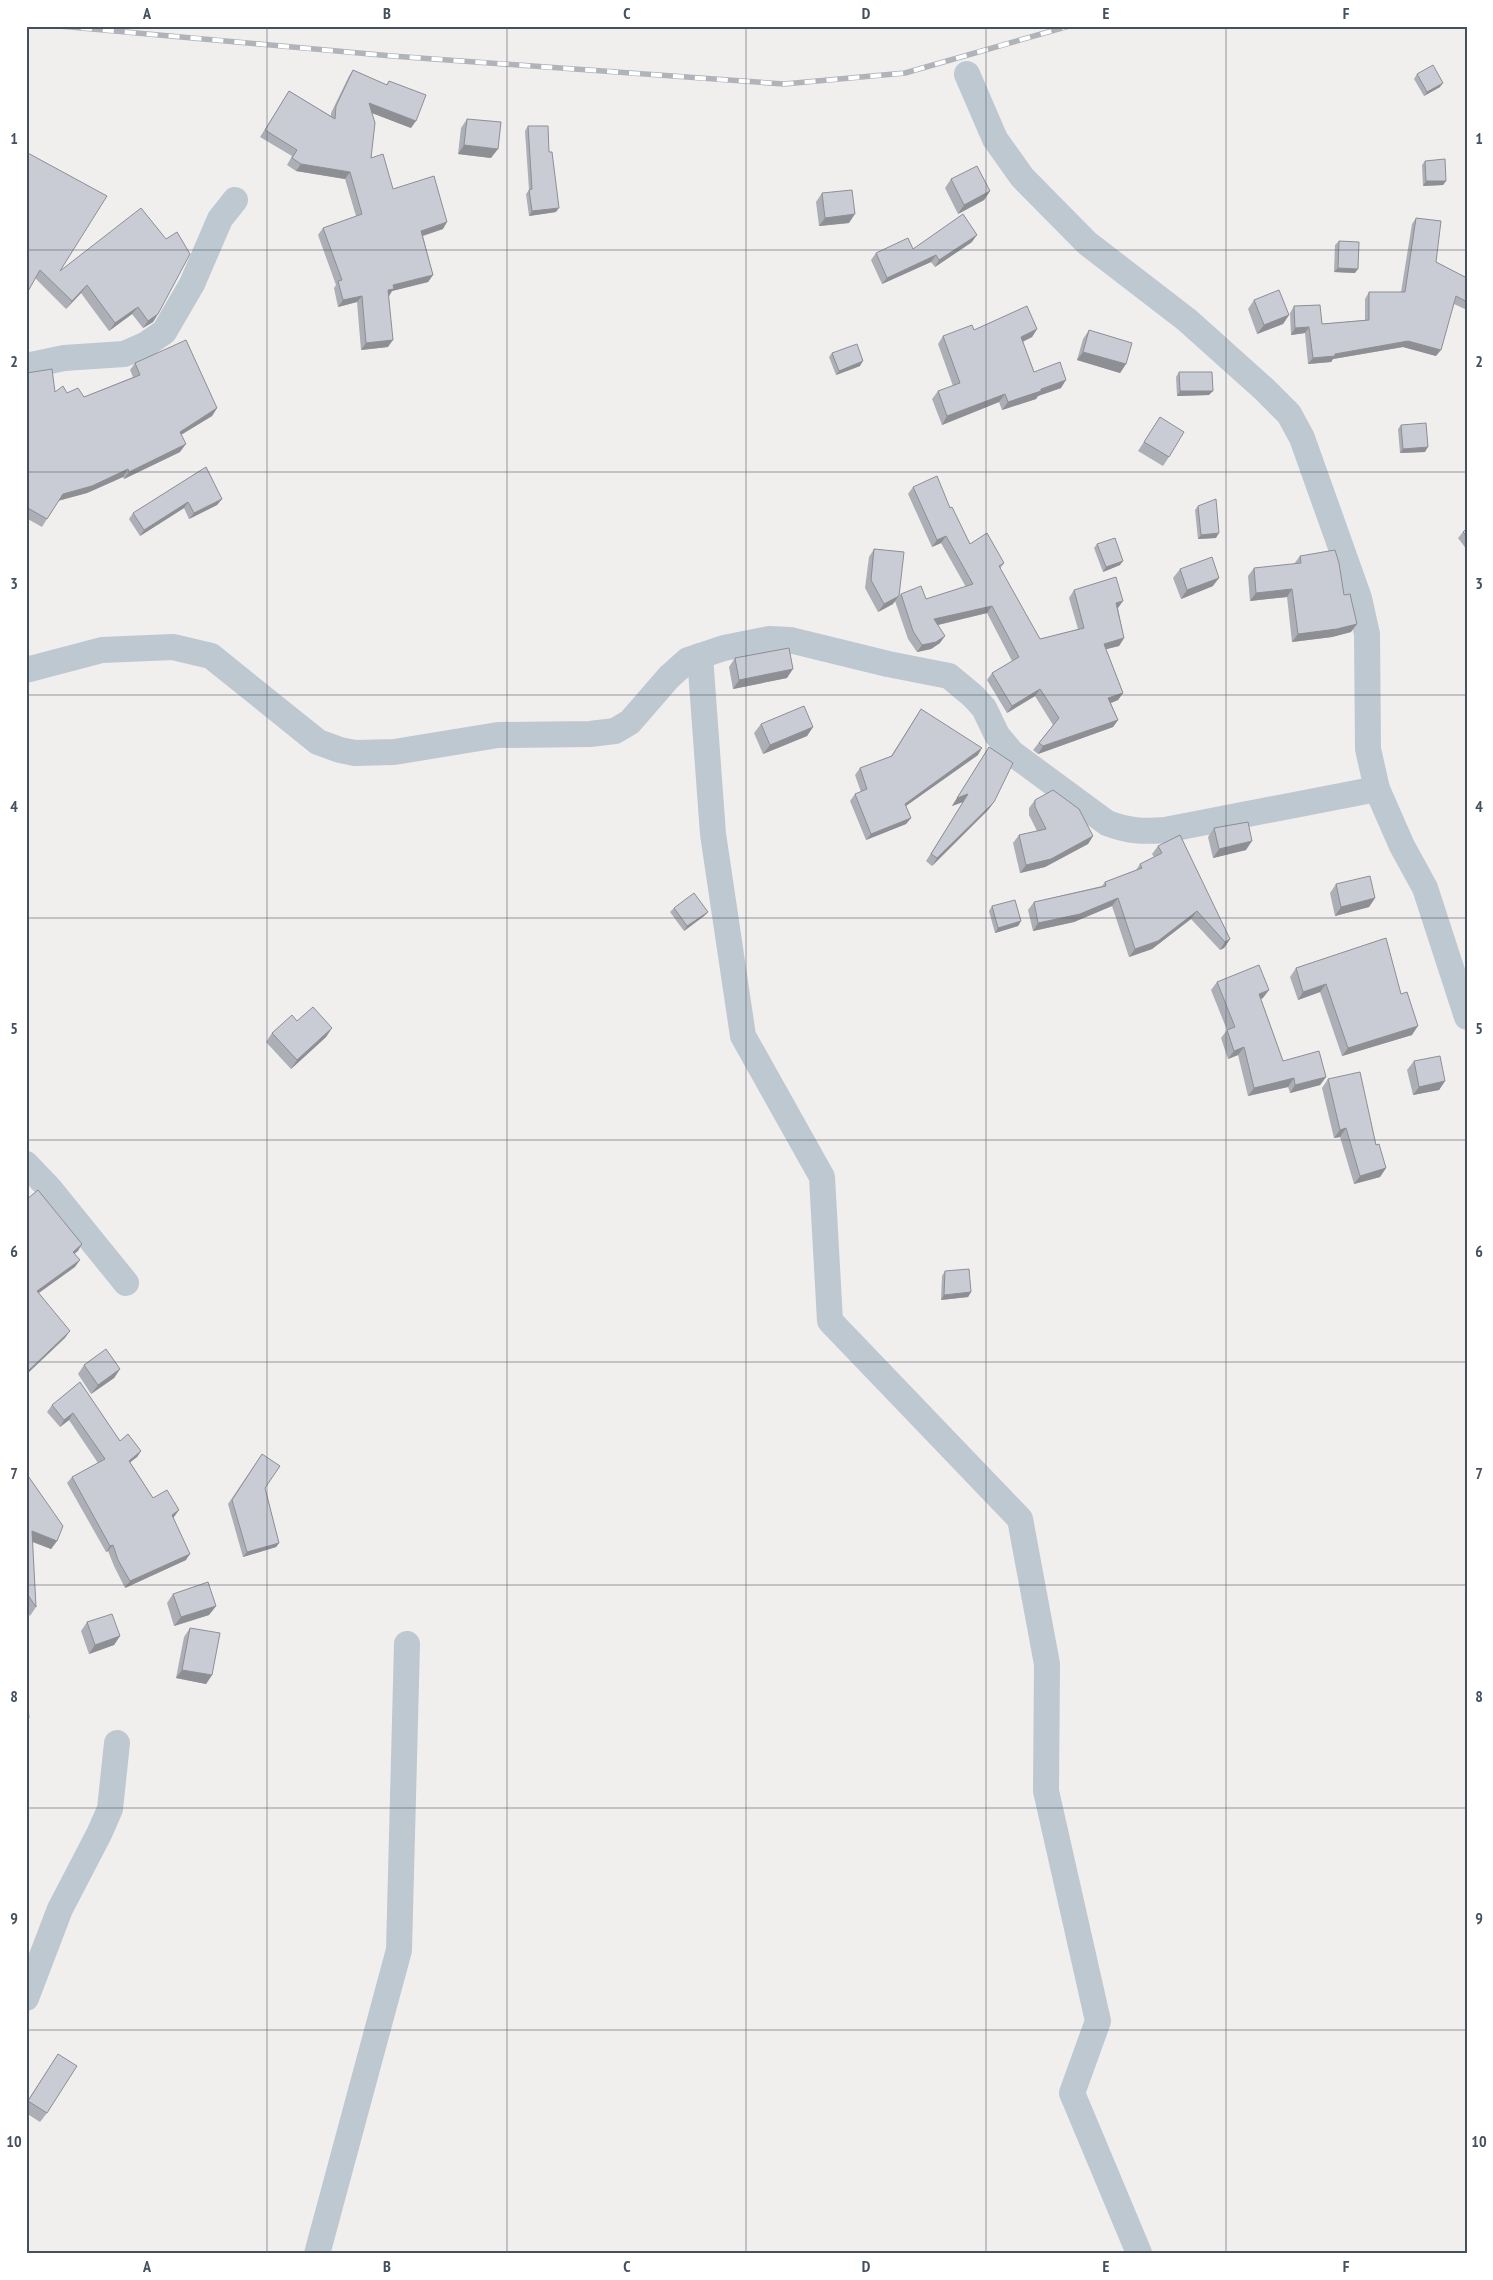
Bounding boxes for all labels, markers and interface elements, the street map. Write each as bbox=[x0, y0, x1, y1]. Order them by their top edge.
text: A bbox=[142, 3, 152, 23]
text: B bbox=[383, 3, 391, 23]
text: C bbox=[623, 3, 631, 23]
text: D bbox=[862, 3, 871, 23]
text: E bbox=[1103, 3, 1110, 23]
text: F bbox=[1343, 3, 1350, 23]
text: 1 bbox=[10, 128, 18, 148]
text: 1 bbox=[1475, 128, 1483, 148]
text: 2 bbox=[10, 351, 18, 371]
text: 2 bbox=[1475, 351, 1483, 371]
text: 3 bbox=[10, 573, 18, 593]
text: 3 bbox=[1475, 573, 1483, 593]
text: 4 bbox=[10, 796, 18, 816]
text: 4 bbox=[1475, 796, 1483, 816]
text: 5 bbox=[10, 1018, 18, 1038]
text: 5 bbox=[1475, 1018, 1483, 1038]
text: 6 bbox=[10, 1241, 18, 1261]
text: 6 bbox=[1475, 1241, 1483, 1261]
text: 7 bbox=[10, 1463, 18, 1483]
text: 7 bbox=[1475, 1463, 1483, 1483]
text: 8 bbox=[10, 1686, 18, 1706]
text: 8 bbox=[1475, 1686, 1483, 1706]
text: 9 bbox=[10, 1908, 18, 1928]
text: 9 bbox=[1475, 1908, 1483, 1928]
text: 10 bbox=[6, 2131, 22, 2151]
text: 10 bbox=[1471, 2131, 1487, 2151]
text: A bbox=[142, 2256, 152, 2276]
text: B bbox=[383, 2256, 391, 2276]
text: C bbox=[623, 2256, 631, 2276]
text: D bbox=[862, 2256, 871, 2276]
text: E bbox=[1103, 2256, 1110, 2276]
text: F bbox=[1343, 2256, 1350, 2276]

